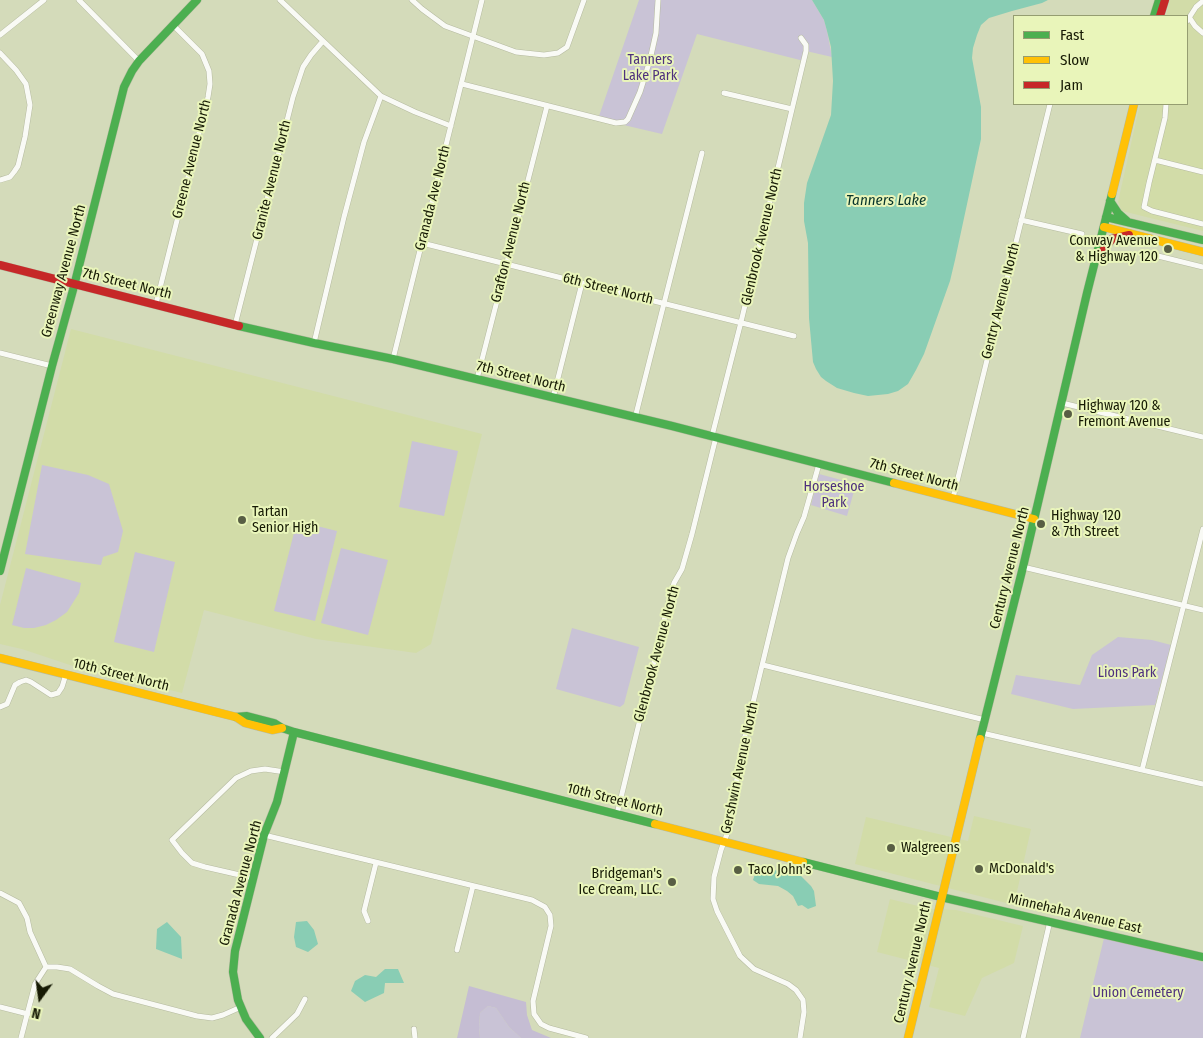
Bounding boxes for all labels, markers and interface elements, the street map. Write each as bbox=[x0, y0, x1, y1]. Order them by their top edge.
legend bbox=[1013, 15, 1188, 105]
text: Fast bbox=[1060, 26, 1084, 44]
text: Slow bbox=[1060, 51, 1089, 69]
park label: Tanners Lake Park bbox=[623, 52, 677, 84]
text: Jam bbox=[1060, 76, 1083, 94]
street label: Greene Avenue North bbox=[169, 98, 215, 220]
street label: Granite Avenue North bbox=[249, 118, 295, 242]
street label: Granada Ave North bbox=[412, 144, 454, 252]
street label: Glenbrook Avenue North bbox=[738, 167, 786, 307]
street label: Grafton Avenue North bbox=[488, 180, 534, 304]
water label: Tanners Lake bbox=[846, 192, 926, 210]
street label: Greenway Avenue North bbox=[38, 203, 90, 339]
place label: Conway Avenue & Highway 120 bbox=[1069, 233, 1158, 266]
street label: Gentry Avenue North bbox=[978, 241, 1024, 361]
marker: Conway Avenue & Highway 120 bbox=[1162, 243, 1174, 255]
street label: 7th Street North bbox=[81, 265, 173, 303]
street label: 6th Street North bbox=[561, 270, 655, 308]
street label: 7th Street North bbox=[475, 358, 567, 396]
place label: Highway 120 & Fremont Avenue bbox=[1078, 398, 1170, 431]
marker: Highway 120 & Fremont Avenue bbox=[1062, 408, 1074, 420]
street label: 7th Street North bbox=[868, 455, 960, 495]
park label: Horseshoe Park bbox=[803, 479, 865, 512]
place label: Tartan Senior High bbox=[252, 504, 318, 536]
street label: Century Avenue North bbox=[987, 505, 1033, 631]
place label: Highway 120 & 7th Street bbox=[1051, 508, 1121, 540]
marker: Tartan Senior High bbox=[236, 514, 248, 526]
marker: Highway 120 & 7th Street bbox=[1035, 518, 1047, 530]
street label: Glenbrook Avenue North bbox=[631, 584, 683, 724]
street label: 10th Street North bbox=[71, 655, 171, 695]
park label: Lions Park bbox=[1098, 665, 1156, 681]
street label: Gershwin Avenue North bbox=[718, 701, 762, 835]
street label: 10th Street North bbox=[565, 780, 665, 820]
street label: Granada Avenue North bbox=[216, 818, 266, 948]
place label: Walgreens bbox=[901, 840, 960, 856]
marker: Walgreens bbox=[885, 842, 897, 854]
place label: McDonald's bbox=[989, 861, 1054, 877]
place label: Taco John's bbox=[748, 862, 811, 878]
marker: McDonald's bbox=[973, 863, 985, 875]
marker: Taco John's bbox=[732, 864, 744, 876]
place label: Bridgeman's Ice Cream, LLC. bbox=[579, 866, 662, 899]
marker: Bridgeman's Ice Cream, LLC. bbox=[666, 876, 678, 888]
street label: Minnehaha Avenue East bbox=[1007, 891, 1143, 937]
street label: Century Avenue North bbox=[891, 899, 935, 1025]
north arrow bbox=[15, 973, 65, 1023]
park label: Union Cemetery bbox=[1092, 985, 1184, 1001]
text: N bbox=[30, 1004, 42, 1022]

